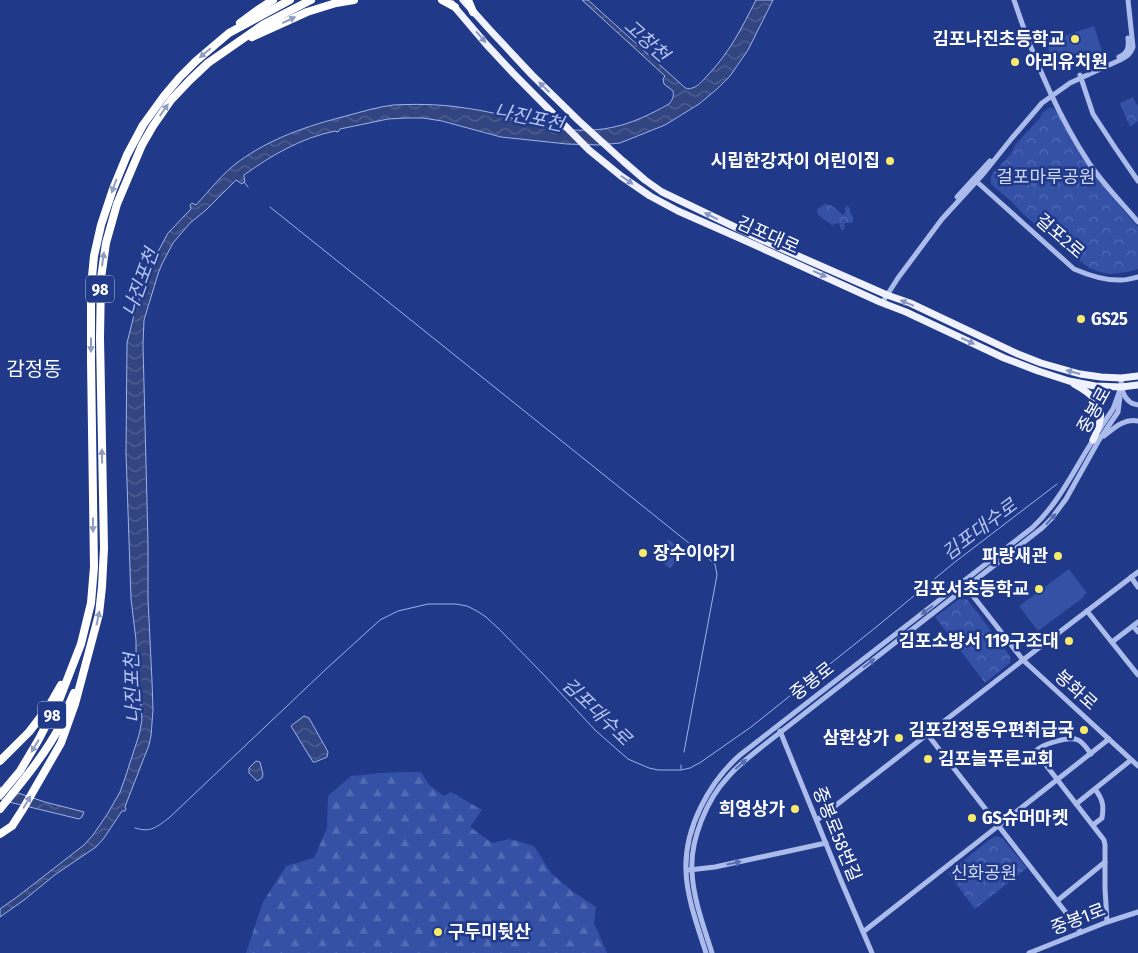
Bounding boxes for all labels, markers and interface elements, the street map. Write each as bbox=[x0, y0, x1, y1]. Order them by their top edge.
water label: 고창천 bbox=[619, 14, 675, 67]
one-way arrow bbox=[282, 16, 296, 24]
place label: 김포나진초등학교 bbox=[933, 28, 1065, 50]
one-way arrow bbox=[475, 31, 486, 44]
marker: 김포나진초등학교 bbox=[1069, 33, 1081, 45]
one-way arrow bbox=[198, 48, 211, 59]
place label: 아리유치원 bbox=[1025, 51, 1108, 73]
marker: 아리유치원 bbox=[1009, 56, 1021, 68]
one-way arrow bbox=[538, 81, 550, 93]
water label: 나진포천 bbox=[492, 99, 567, 136]
one-way arrow bbox=[159, 103, 169, 117]
place label: 시립한강자이 어린이집 bbox=[711, 150, 880, 172]
marker: 시립한강자이 어린이집 bbox=[884, 155, 896, 167]
park label: 걸포마루공원 bbox=[996, 166, 1096, 188]
one-way arrow bbox=[620, 175, 634, 185]
one-way arrow bbox=[110, 179, 118, 194]
street label: 걸포2로 bbox=[1031, 209, 1089, 263]
street label: 김포대로 bbox=[733, 211, 803, 259]
one-way arrow bbox=[703, 212, 718, 220]
water label: 나진포천 bbox=[118, 244, 164, 319]
one-way arrow bbox=[99, 251, 107, 267]
one-way arrow bbox=[813, 271, 827, 279]
road number: 98 bbox=[86, 276, 114, 302]
one-way arrow bbox=[900, 298, 914, 306]
place label: GS25 bbox=[1091, 308, 1128, 330]
marker: GS25 bbox=[1075, 313, 1087, 325]
one-way arrow bbox=[961, 337, 975, 345]
one-way arrow bbox=[87, 338, 95, 354]
district label: 감정동 bbox=[6, 357, 62, 381]
one-way arrow bbox=[1065, 368, 1080, 376]
street label: 중봉로 bbox=[1072, 383, 1116, 437]
one-way arrow bbox=[98, 448, 106, 464]
water label: 김포대수로 bbox=[937, 493, 1022, 565]
one-way arrow bbox=[1045, 513, 1057, 525]
one-way arrow bbox=[90, 518, 98, 534]
place label: 장수이야기 bbox=[653, 542, 736, 564]
place label: 파랑새관 bbox=[982, 545, 1048, 567]
marker: 장수이야기 bbox=[637, 547, 649, 559]
marker: 파랑새관 bbox=[1052, 550, 1064, 562]
place label: 김포서초등학교 bbox=[913, 578, 1029, 600]
marker: 김포서초등학교 bbox=[1033, 583, 1045, 595]
one-way arrow bbox=[920, 605, 933, 616]
one-way arrow bbox=[94, 610, 102, 626]
place label: 김포소방서 119구조대 bbox=[899, 630, 1059, 652]
marker: 김포소방서 119구조대 bbox=[1063, 635, 1075, 647]
water label: 나진포천 bbox=[120, 651, 145, 723]
street label: 중봉로 bbox=[786, 657, 838, 705]
one-way arrow bbox=[862, 658, 875, 669]
street label: 봉화로 bbox=[1050, 665, 1102, 715]
water label: 김포대수로 bbox=[557, 673, 637, 751]
road number: 98 bbox=[38, 702, 66, 728]
place label: 김포감정동우편취급국 bbox=[908, 719, 1074, 741]
marker: 김포감정동우편취급국 bbox=[1078, 724, 1090, 736]
place label: 삼환상가 bbox=[823, 727, 889, 749]
marker: 삼환상가 bbox=[893, 732, 905, 744]
one-way arrow bbox=[30, 740, 39, 753]
place label: 김포늘푸른교회 bbox=[938, 748, 1054, 770]
marker: 김포늘푸른교회 bbox=[922, 753, 934, 765]
one-way arrow bbox=[735, 758, 747, 770]
street label: 중봉로58번길 bbox=[808, 783, 866, 885]
one-way arrow bbox=[23, 796, 32, 809]
place label: 희영상가 bbox=[719, 798, 785, 820]
marker: 희영상가 bbox=[789, 803, 801, 815]
place label: GS슈머마켓 bbox=[982, 807, 1068, 829]
marker: GS슈머마켓 bbox=[966, 812, 978, 824]
one-way arrow bbox=[726, 858, 742, 866]
park label: 신화공원 bbox=[951, 862, 1017, 884]
street label: 중봉1로 bbox=[1048, 899, 1108, 939]
place label: 구두미뒷산 bbox=[448, 921, 531, 943]
marker: 구두미뒷산 bbox=[432, 926, 444, 938]

